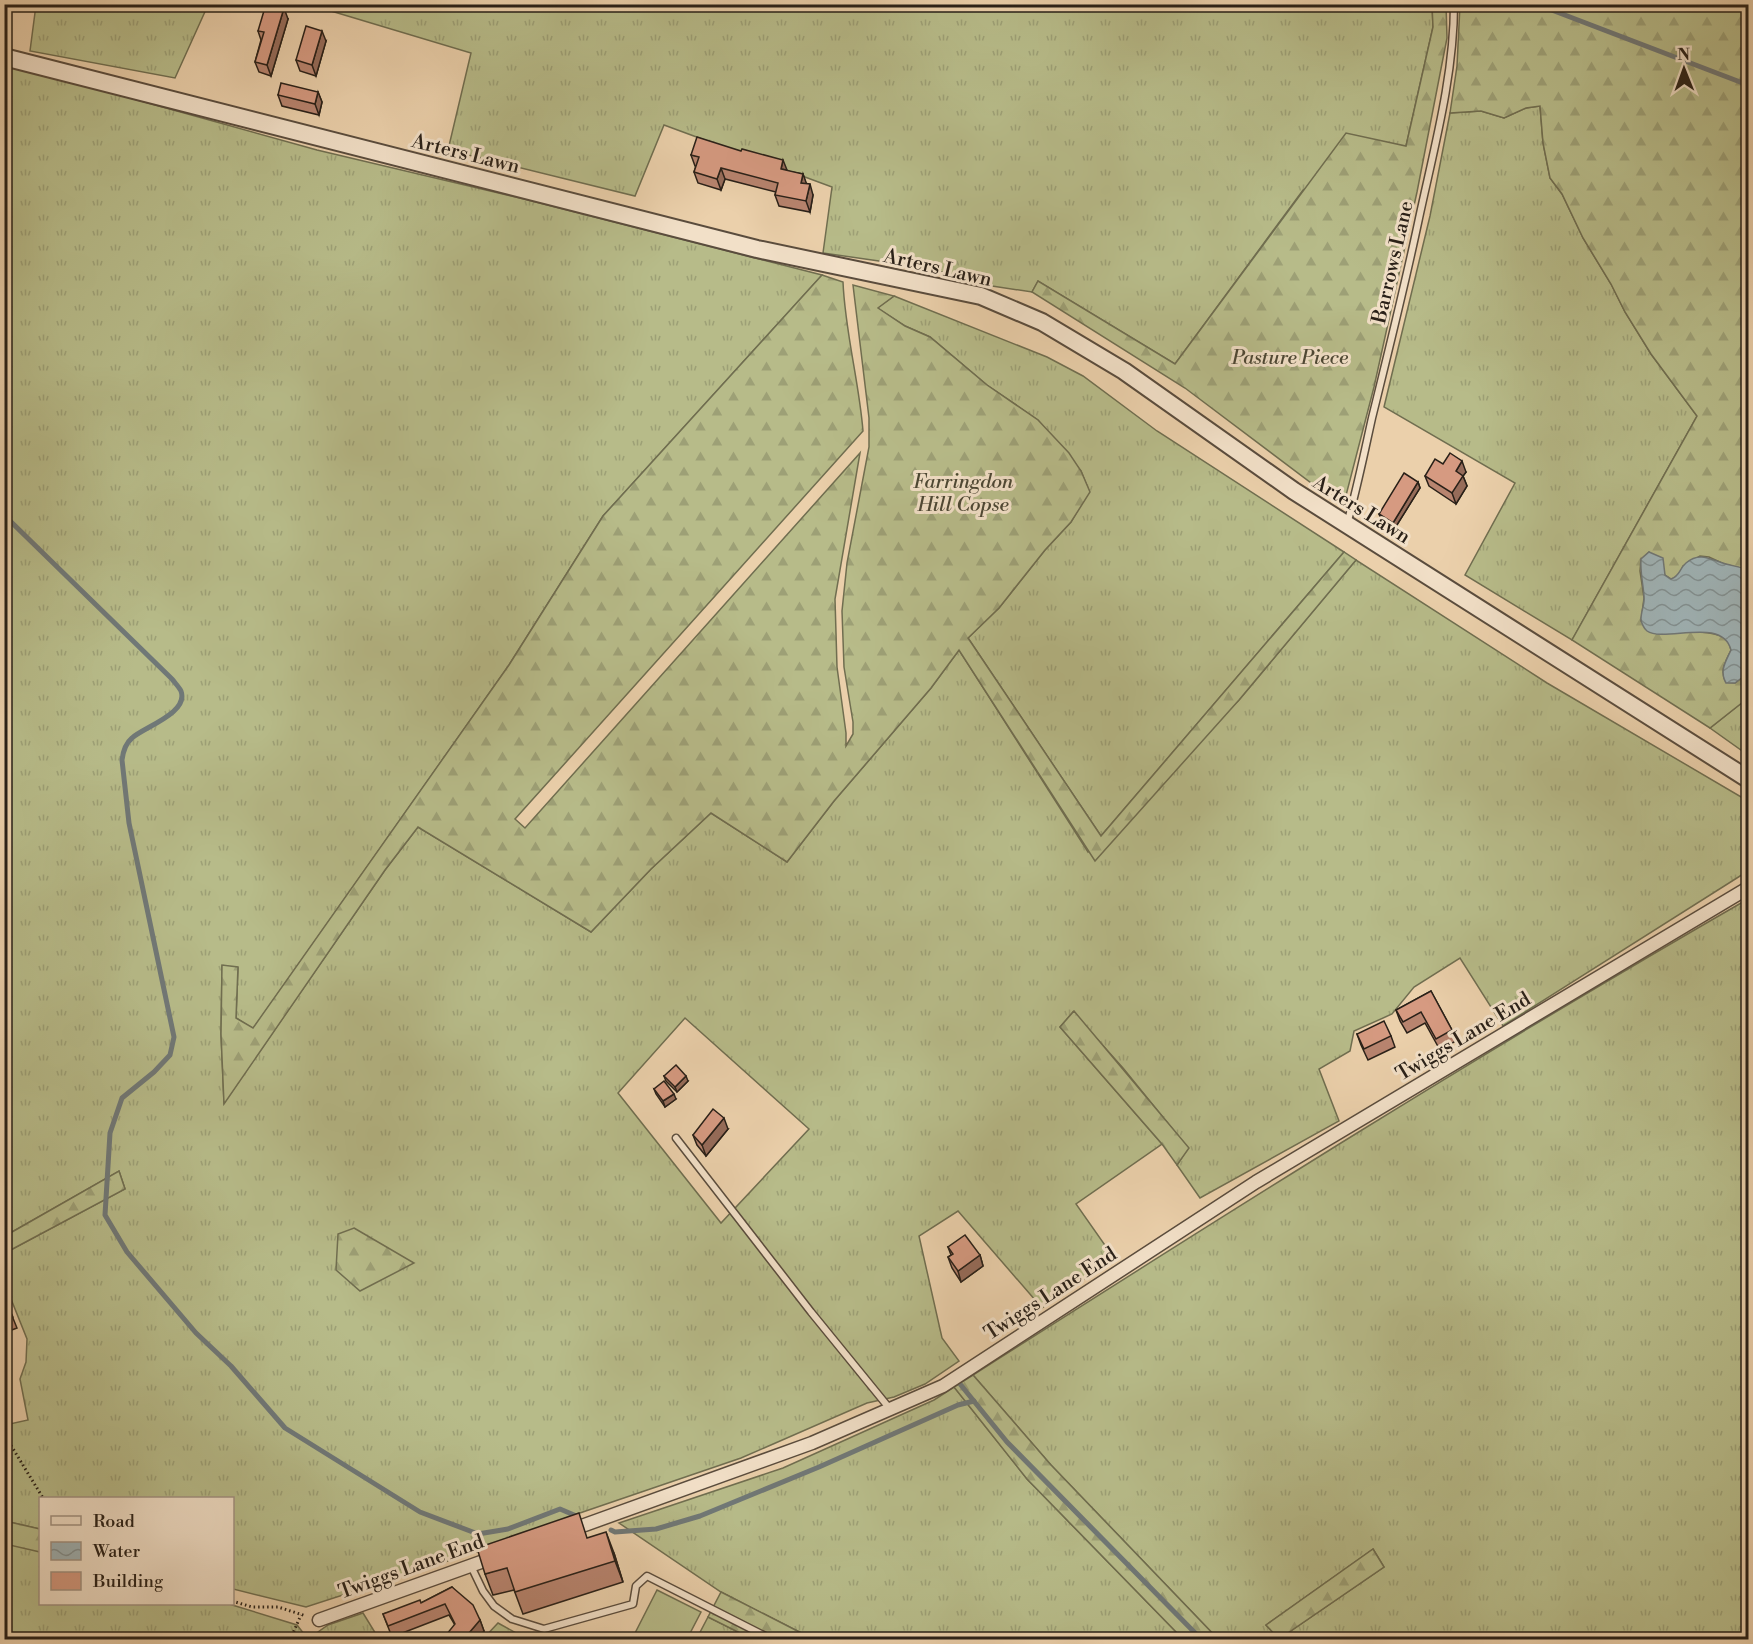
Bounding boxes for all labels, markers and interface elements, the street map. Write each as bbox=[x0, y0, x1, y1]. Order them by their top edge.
north arrow bbox=[1654, 39, 1714, 99]
text: N bbox=[1677, 45, 1691, 65]
street label: Arters Lawn bbox=[408, 129, 522, 180]
street label: Barrows Lane bbox=[1367, 199, 1420, 327]
street label: Arters Lawn bbox=[880, 244, 994, 293]
park label: Pasture Piece bbox=[1231, 346, 1349, 371]
park label: Farringdon Hill Copse bbox=[913, 470, 1014, 518]
street label: Arters Lawn bbox=[1307, 470, 1415, 550]
street label: Twiggs Lane End bbox=[1392, 987, 1536, 1087]
street label: Twiggs Lane End bbox=[980, 1242, 1122, 1346]
legend bbox=[39, 1497, 234, 1605]
text: Road bbox=[93, 1510, 136, 1533]
street label: Twiggs Lane End bbox=[335, 1529, 488, 1605]
text: Water bbox=[92, 1540, 141, 1563]
text: Building bbox=[92, 1570, 164, 1593]

